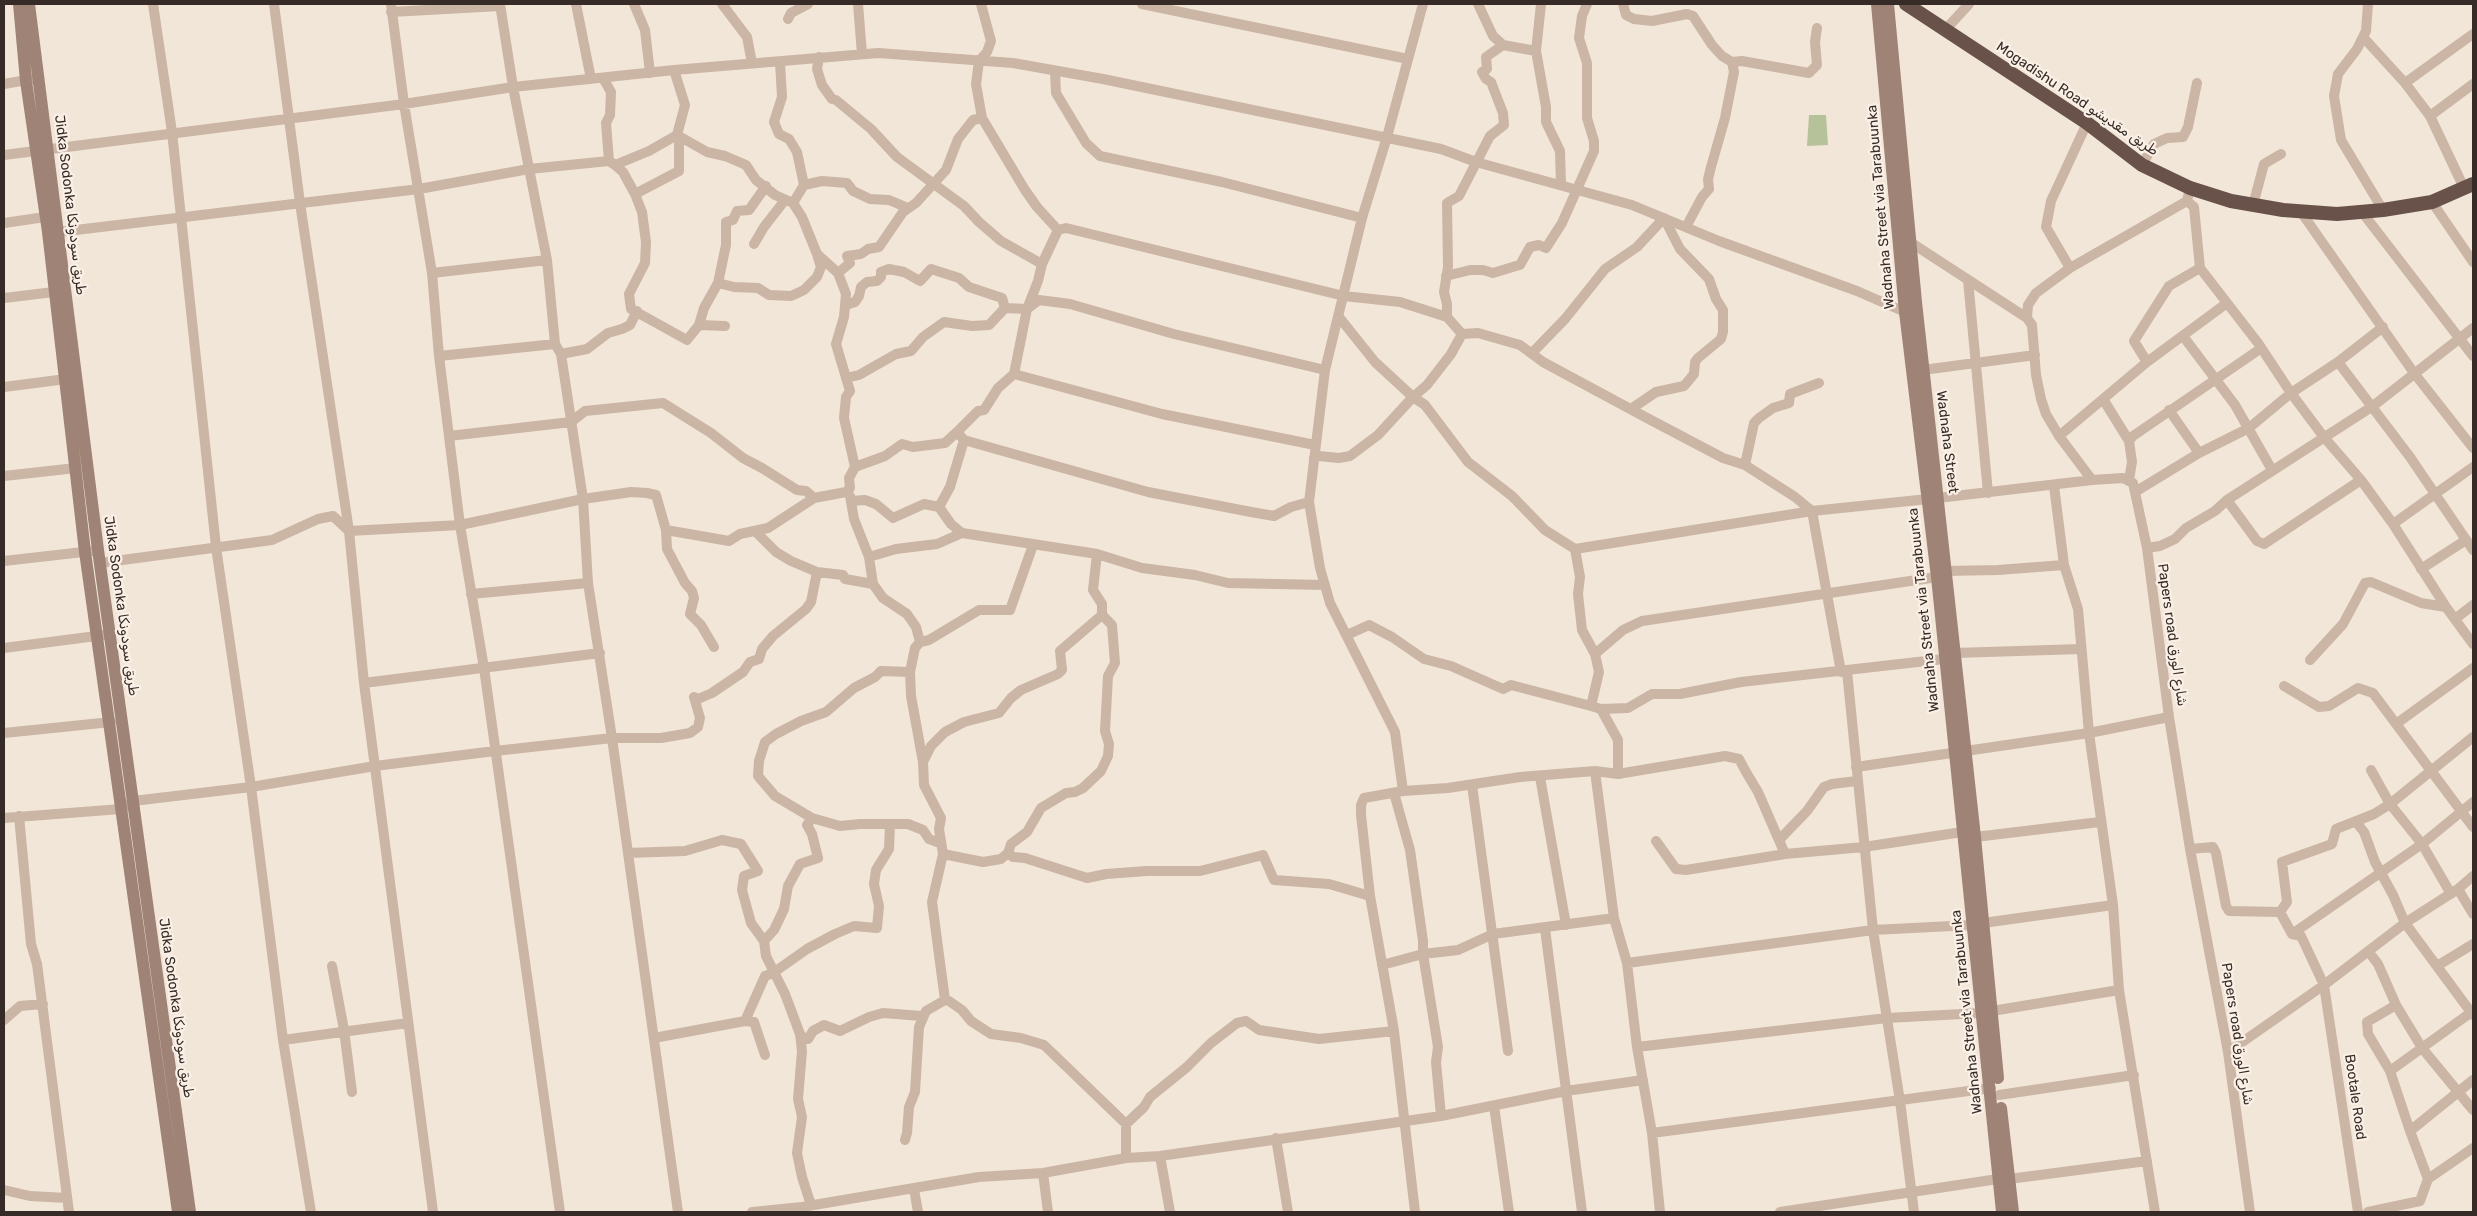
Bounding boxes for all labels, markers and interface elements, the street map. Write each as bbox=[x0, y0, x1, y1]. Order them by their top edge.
street label: Mogadishu Road طريق مقديشو bbox=[1993, 38, 2161, 160]
street label: Wadnaha Street via Tarabuunka bbox=[1864, 104, 1898, 310]
street label: Jidka Sodonka طريق سودونكا bbox=[51, 114, 89, 296]
street label: Wadnaha Street bbox=[1932, 390, 1962, 494]
street label: Wadnaha Street via Tarabuunka bbox=[1905, 507, 1943, 713]
street label: Jidka Sodonka طريق سودونكا bbox=[100, 515, 142, 697]
street label: Papers road شارع الورق bbox=[2154, 563, 2190, 707]
street label: Wadnaha Street via Tarabuunka bbox=[1948, 909, 1986, 1115]
street label: Jidka Sodonka طريق سودونكا bbox=[155, 917, 197, 1099]
street label: Papers road شارع الورق bbox=[2217, 962, 2257, 1106]
street label: Bootale Road bbox=[2341, 1053, 2369, 1141]

